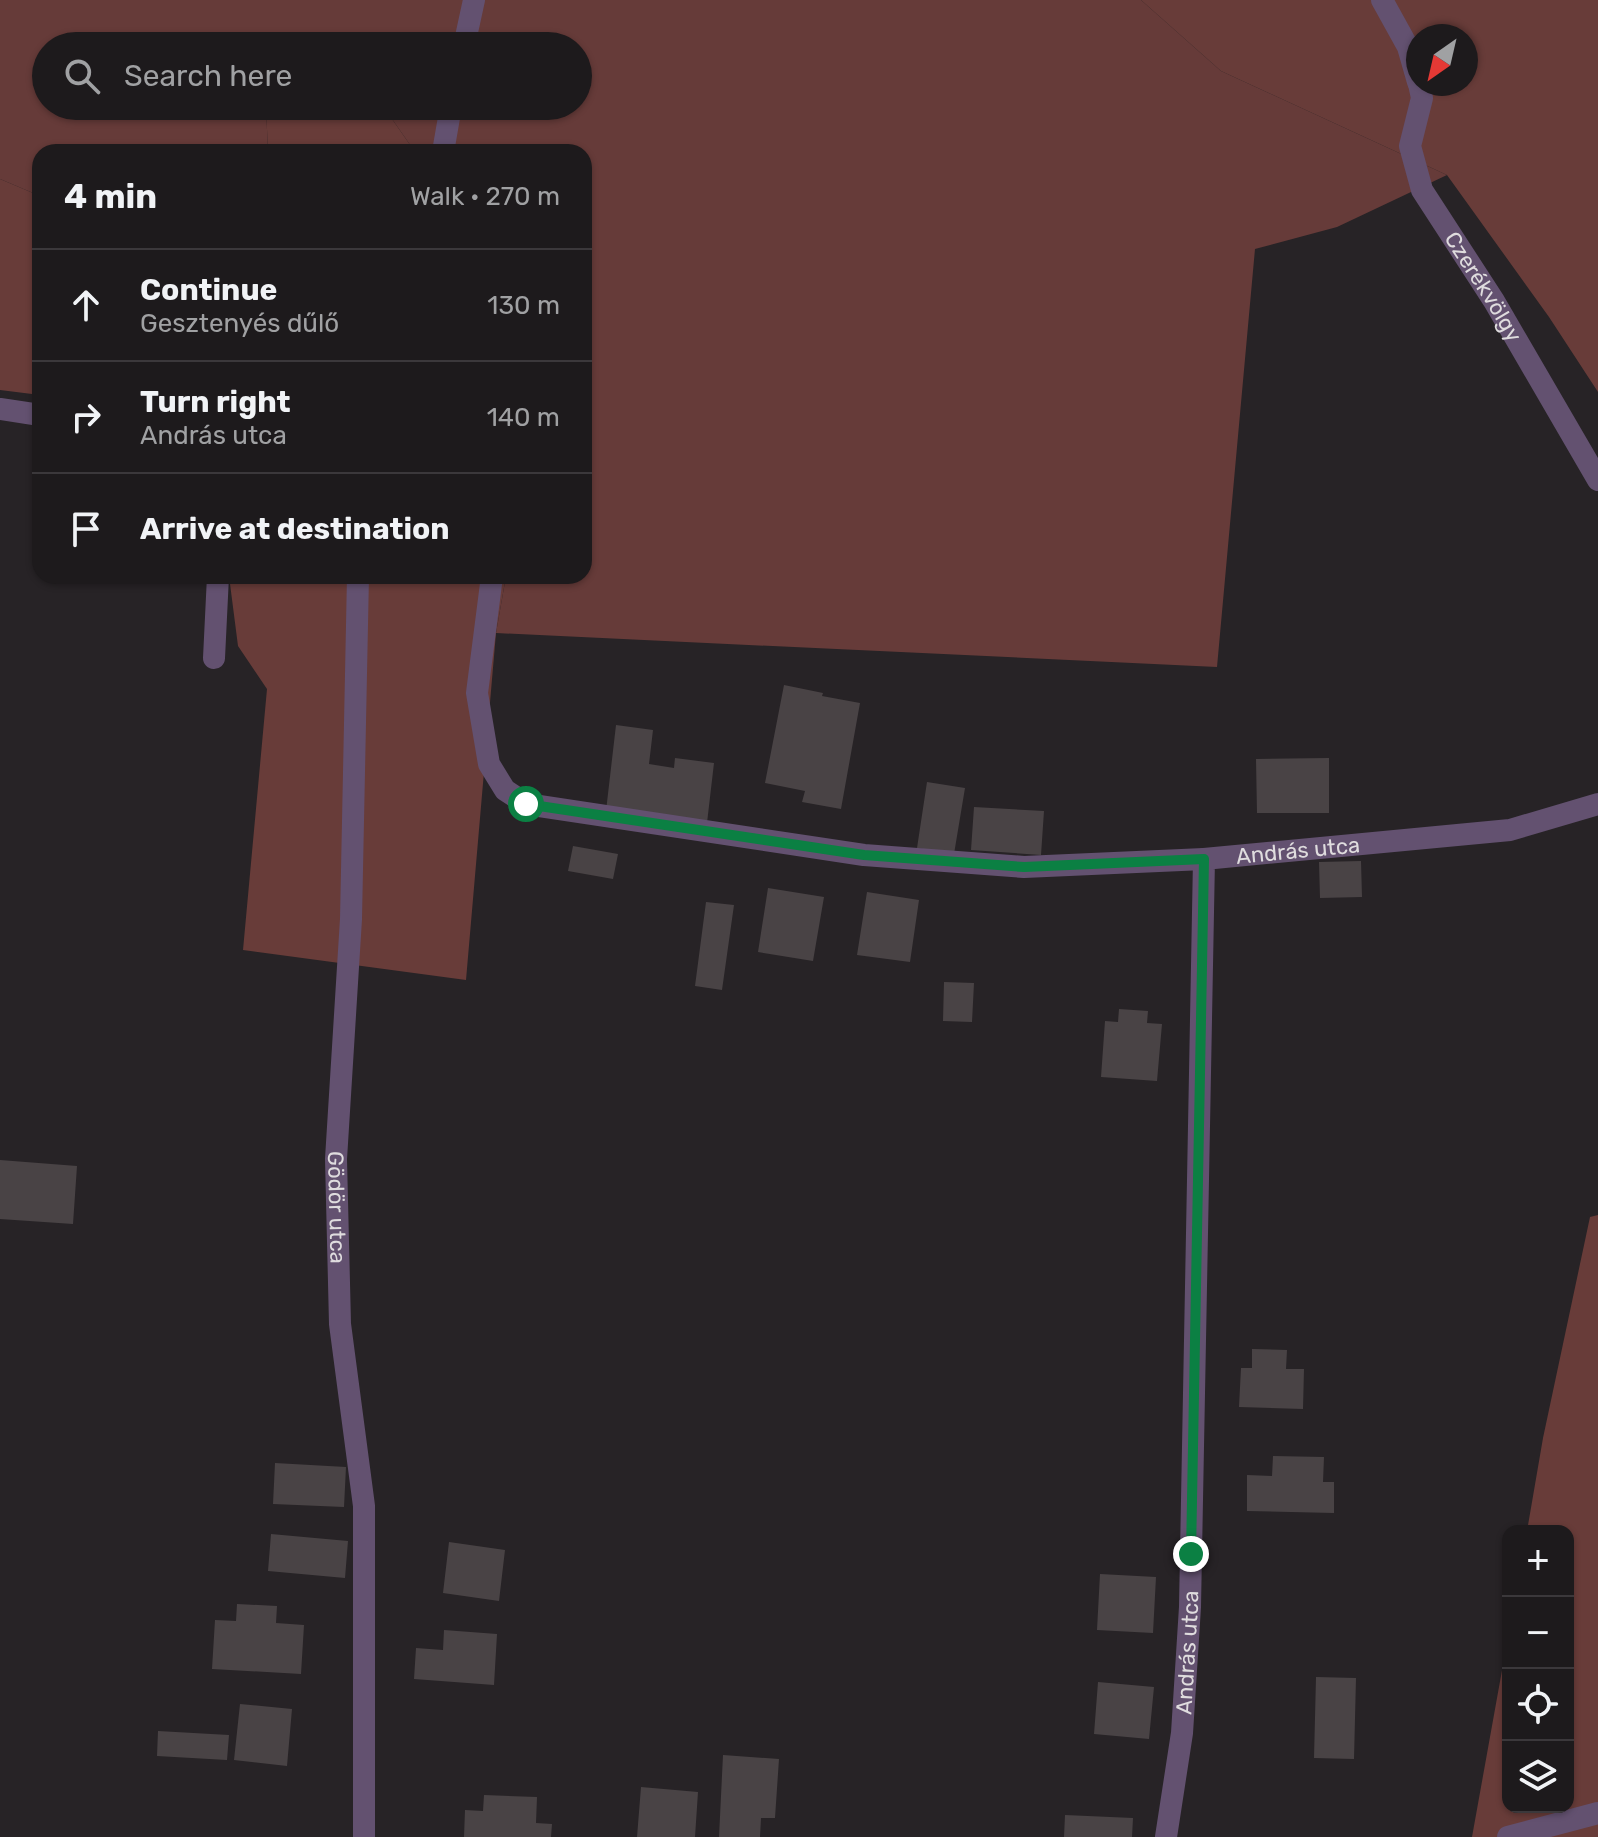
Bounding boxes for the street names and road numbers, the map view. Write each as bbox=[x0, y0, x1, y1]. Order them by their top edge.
street label: Czerékvölgy bbox=[1439, 226, 1528, 346]
street label: András utca bbox=[1235, 831, 1361, 869]
street label: Gödör utca bbox=[322, 1150, 352, 1264]
street label: András utca bbox=[1170, 1590, 1204, 1715]

